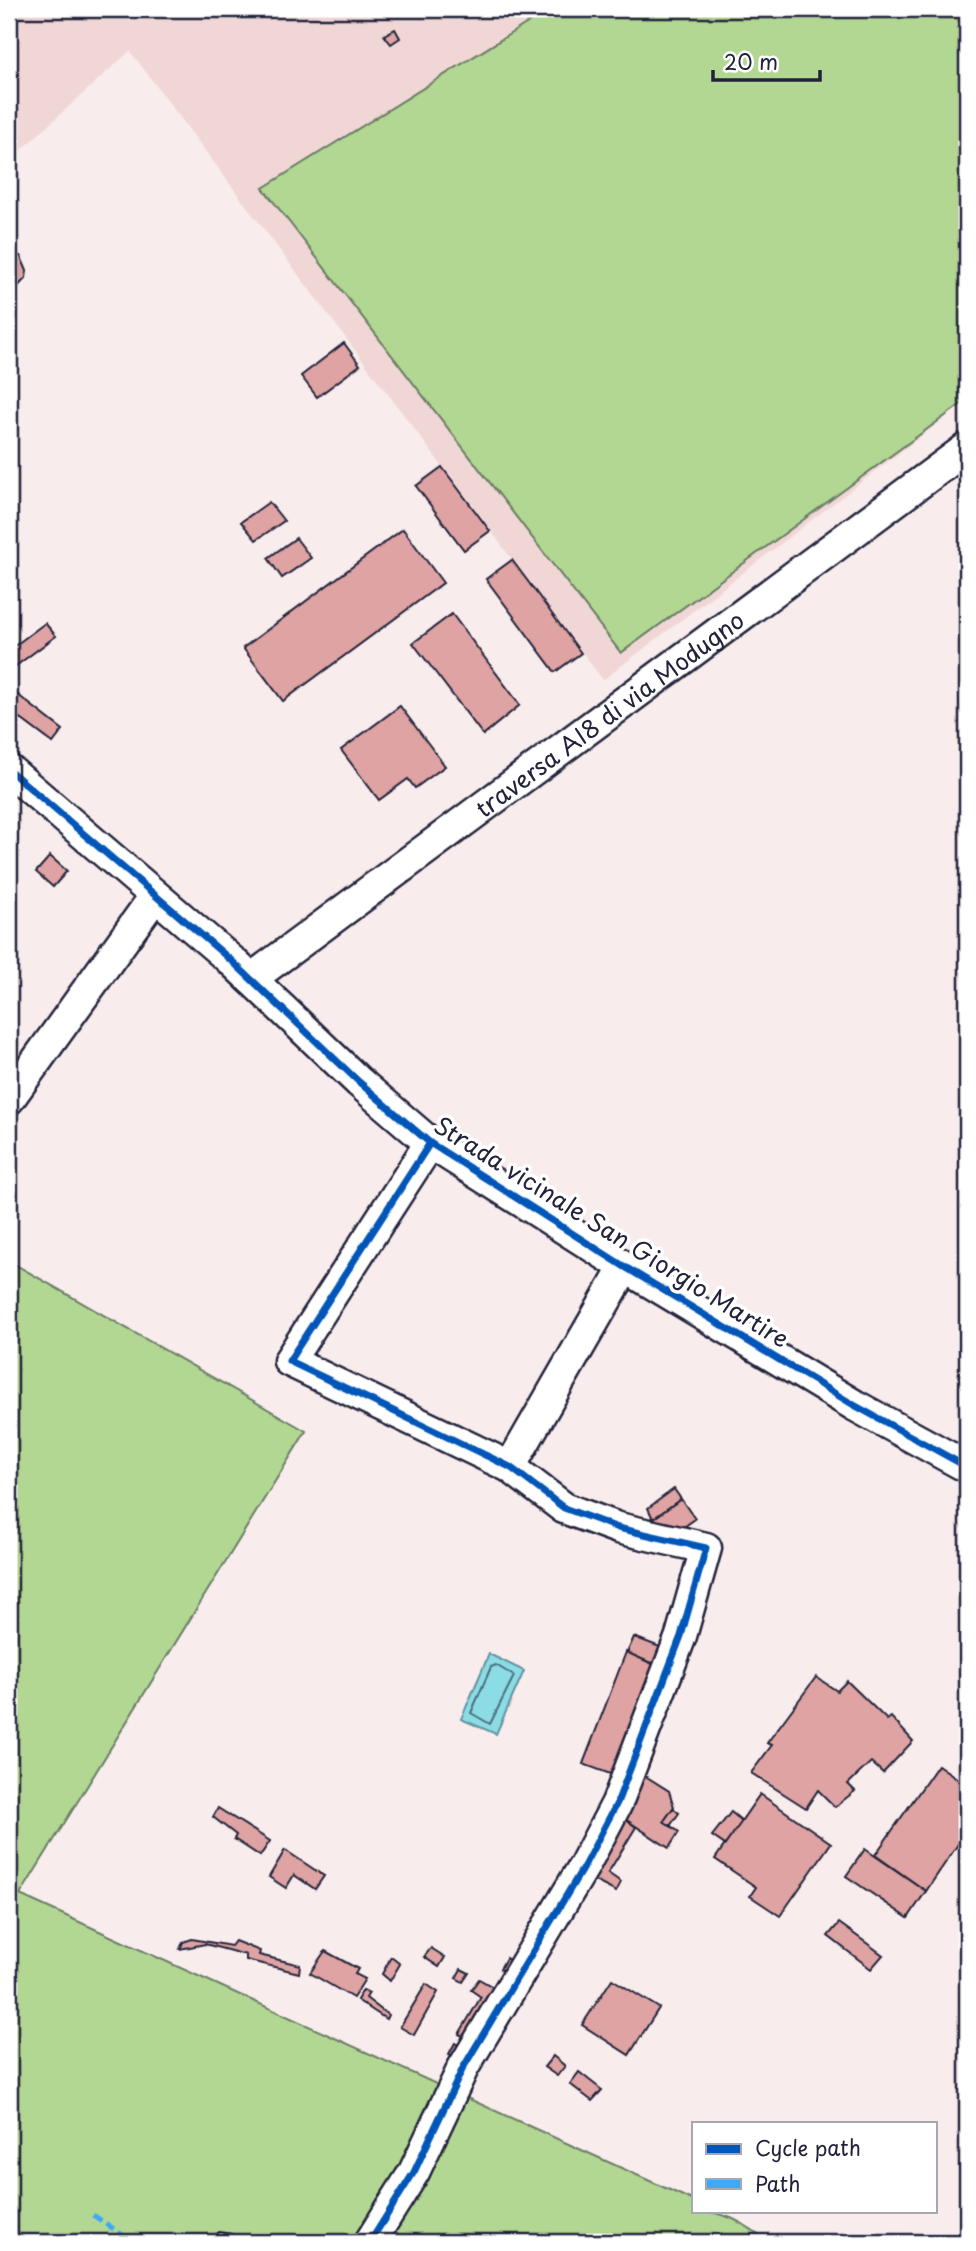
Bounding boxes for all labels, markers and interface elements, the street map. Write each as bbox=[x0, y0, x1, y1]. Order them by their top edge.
scale bar bbox=[713, 38, 820, 82]
text: 20 m bbox=[724, 45, 778, 77]
street label: traversa AI8 di via Modugno bbox=[467, 602, 751, 825]
street label: Strada vicinale San Giorgio Martire bbox=[427, 1106, 797, 1356]
legend bbox=[692, 2122, 937, 2212]
text: Cycle path bbox=[755, 2131, 861, 2163]
text: Path bbox=[755, 2167, 800, 2199]

